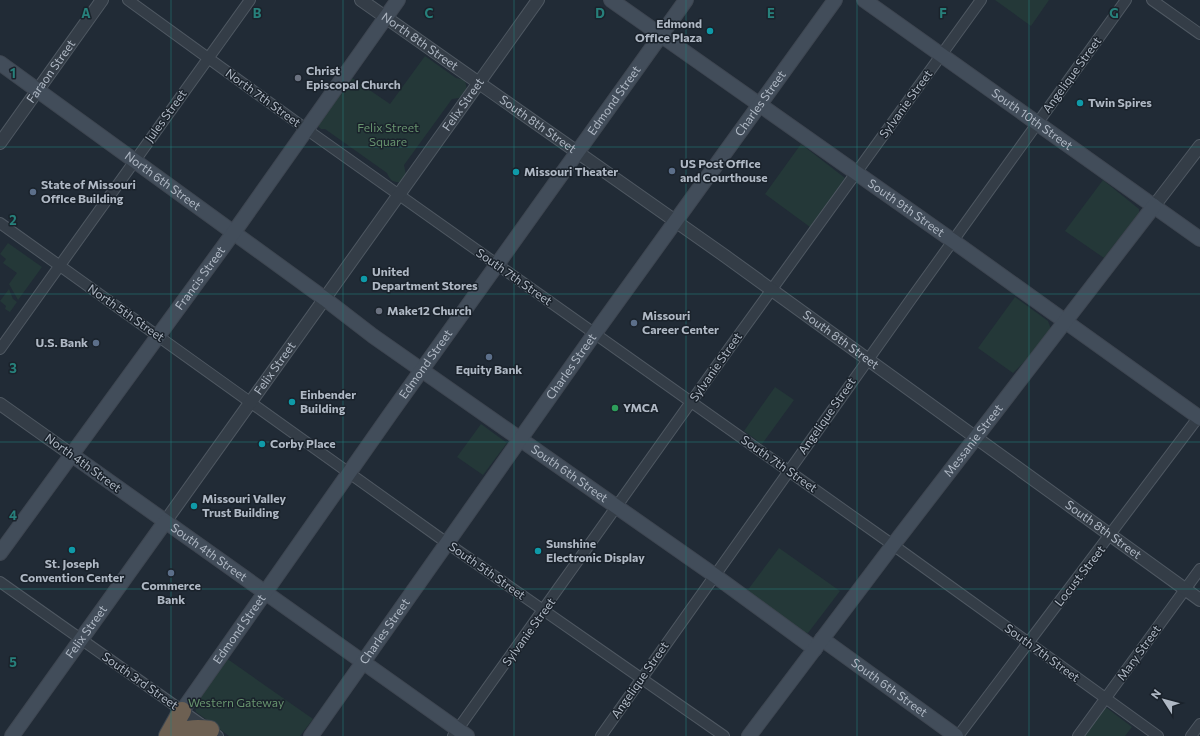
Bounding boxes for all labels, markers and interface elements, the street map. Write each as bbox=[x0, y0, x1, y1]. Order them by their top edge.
text: A bbox=[81, 5, 91, 21]
text: B bbox=[253, 5, 262, 21]
text: C bbox=[425, 5, 434, 21]
text: D bbox=[595, 5, 605, 21]
text: E bbox=[767, 5, 775, 21]
text: F bbox=[939, 5, 947, 21]
text: G bbox=[1109, 5, 1119, 21]
street label: North 8th Street bbox=[379, 9, 462, 72]
place label: Edmond Office Plaza bbox=[635, 16, 702, 44]
marker: Edmond Office Plaza bbox=[705, 26, 715, 36]
street label: Angelique Street bbox=[1039, 34, 1103, 115]
street label: Faraon Street bbox=[23, 36, 78, 105]
place label: Christ Episcopal Church bbox=[306, 63, 401, 91]
street label: Edmond Street bbox=[584, 63, 643, 137]
text: 1 bbox=[10, 65, 16, 81]
street label: North 7th Street bbox=[223, 65, 304, 129]
street label: Charles Street bbox=[731, 67, 788, 138]
street label: Sylvanie Street bbox=[876, 67, 935, 140]
marker: Christ Episcopal Church bbox=[293, 73, 303, 83]
street label: Felix Street bbox=[439, 75, 486, 133]
street label: South 10th Street bbox=[989, 85, 1076, 152]
street label: Jules Street bbox=[142, 86, 190, 145]
street label: South 8th Street bbox=[497, 92, 579, 155]
place label: Twin Spires bbox=[1088, 95, 1152, 109]
marker: Twin Spires bbox=[1075, 98, 1085, 108]
park label: Felix Street Square bbox=[357, 120, 419, 148]
street label: North 6th Street bbox=[122, 148, 204, 213]
place label: US Post Office and Courthouse bbox=[680, 156, 768, 184]
place label: Missouri Theater bbox=[524, 164, 618, 178]
marker: US Post Office and Courthouse bbox=[667, 166, 677, 176]
marker: Missouri Theater bbox=[511, 167, 521, 177]
street label: South 9th Street bbox=[866, 175, 948, 239]
place label: State of Missouri Office Building bbox=[41, 177, 136, 205]
marker: State of Missouri Office Building bbox=[28, 187, 38, 197]
text: 2 bbox=[9, 212, 17, 228]
street label: Francis Street bbox=[172, 243, 227, 312]
street label: South 7th Street bbox=[474, 245, 555, 308]
place label: United Department Stores bbox=[372, 264, 478, 292]
marker: United Department Stores bbox=[359, 274, 369, 284]
street label: North 5th Street bbox=[86, 281, 168, 344]
place label: Make12 Church bbox=[387, 303, 472, 317]
marker: Make12 Church bbox=[374, 306, 384, 316]
street label: South 8th Street bbox=[801, 307, 882, 371]
place label: Missouri Career Center bbox=[642, 308, 719, 336]
marker: Missouri Career Center bbox=[629, 318, 639, 328]
street label: Edmond Street bbox=[396, 326, 455, 401]
street label: Sylvanie Street bbox=[686, 329, 744, 404]
street label: Charles Street bbox=[543, 330, 599, 402]
place label: U.S. Bank bbox=[36, 335, 88, 349]
marker: U.S. Bank bbox=[91, 338, 101, 348]
street label: Felix Street bbox=[250, 338, 298, 397]
marker: Equity Bank bbox=[484, 352, 494, 362]
text: 3 bbox=[9, 360, 17, 376]
place label: Equity Bank bbox=[456, 362, 522, 376]
street label: Angelique Street bbox=[795, 374, 858, 456]
place label: Einbender Building bbox=[300, 387, 356, 415]
marker: Einbender Building bbox=[287, 397, 297, 407]
place label: YMCA bbox=[623, 400, 659, 414]
street label: Messanie Street bbox=[940, 401, 1005, 479]
marker: YMCA bbox=[610, 403, 620, 413]
street label: North 4th Street bbox=[43, 430, 124, 494]
street label: South 7th Street bbox=[739, 432, 820, 495]
place label: Corby Place bbox=[270, 436, 336, 450]
marker: Corby Place bbox=[257, 439, 267, 449]
street label: South 6th Street bbox=[529, 441, 611, 505]
place label: Missouri Valley Trust Building bbox=[202, 491, 286, 519]
street label: South 8th Street bbox=[1063, 497, 1145, 561]
marker: Missouri Valley Trust Building bbox=[189, 501, 199, 511]
text: 4 bbox=[9, 507, 17, 523]
street label: South 4th Street bbox=[169, 520, 250, 584]
place label: Sunshine Electronic Display bbox=[546, 536, 645, 564]
street label: South 5th Street bbox=[447, 539, 528, 602]
street label: Locust Street bbox=[1051, 542, 1107, 609]
marker: St. Joseph Convention Center bbox=[67, 545, 77, 555]
marker: Sunshine Electronic Display bbox=[533, 546, 543, 556]
place label: St. Joseph Convention Center bbox=[20, 556, 124, 584]
marker: Commerce Bank bbox=[166, 568, 176, 578]
place label: Commerce Bank bbox=[141, 578, 201, 606]
street label: Edmond Street bbox=[209, 591, 268, 666]
street label: Charles Street bbox=[356, 595, 412, 666]
street label: Sylvanie Street bbox=[499, 595, 558, 668]
street label: Felix Street bbox=[62, 602, 109, 660]
street label: South 7th Street bbox=[1002, 620, 1083, 684]
street label: Mary Street bbox=[1113, 622, 1163, 683]
street label: Angelique Street bbox=[608, 638, 671, 720]
street label: South 3rd Street bbox=[100, 649, 181, 712]
text: 5 bbox=[9, 654, 17, 670]
street label: South 6th Street bbox=[849, 655, 931, 719]
north arrow bbox=[1144, 680, 1184, 720]
text: N bbox=[1148, 687, 1163, 701]
park label: Western Gateway bbox=[188, 695, 284, 709]

